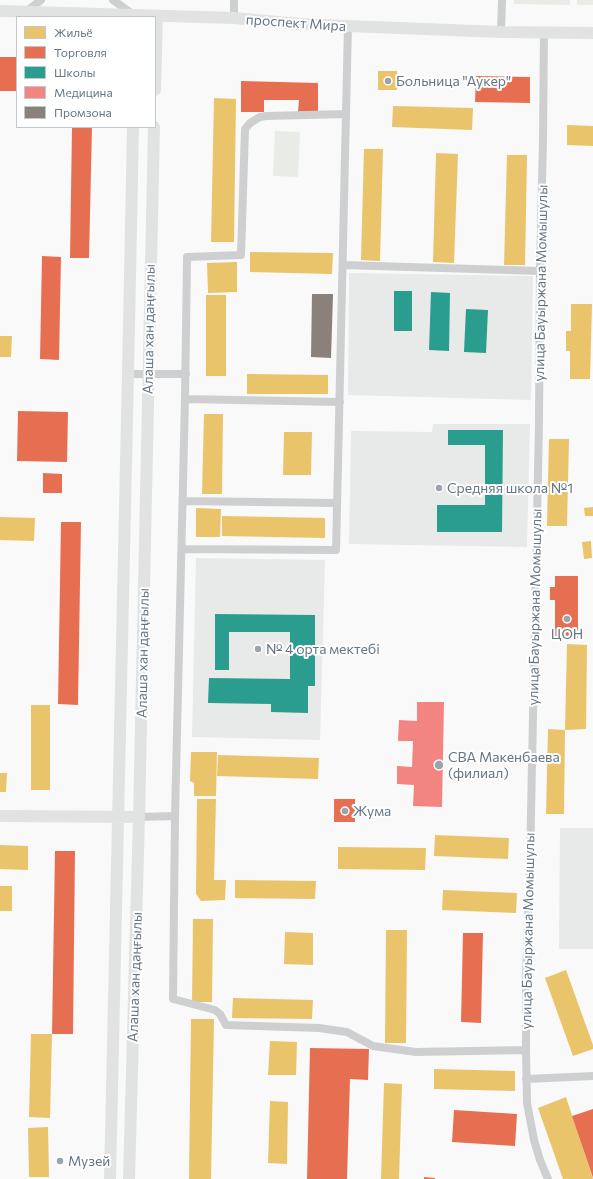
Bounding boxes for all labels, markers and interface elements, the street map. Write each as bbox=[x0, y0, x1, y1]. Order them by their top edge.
street label: проспект Мира bbox=[245, 11, 347, 35]
legend bbox=[16, 16, 156, 128]
text: Жильё bbox=[54, 25, 93, 39]
text: Торговля bbox=[54, 45, 107, 59]
text: Школы bbox=[54, 65, 95, 79]
place label: Больница "Аукер" bbox=[396, 73, 511, 89]
marker: Больница "Аукер" bbox=[383, 76, 393, 86]
text: Медицина bbox=[54, 85, 113, 99]
text: Промзона bbox=[54, 105, 112, 119]
street label: улица Бауыржана Момышулы bbox=[531, 184, 551, 382]
street label: Алаша хан даңғылы bbox=[139, 264, 159, 394]
place label: Средняя школа №1 bbox=[447, 480, 573, 496]
marker: Средняя школа №1 bbox=[434, 483, 444, 493]
street label: улица Бауыржана Момышулы bbox=[525, 508, 545, 706]
street label: Алаша хан даңғылы bbox=[133, 588, 153, 718]
marker: ЦОН bbox=[562, 614, 572, 624]
place label: ЦОН bbox=[551, 626, 583, 642]
place label: № 4 орта мектебі bbox=[266, 641, 380, 657]
marker: № 4 орта мектебі bbox=[253, 644, 263, 654]
place label: СВА Макенбаева (филиал) bbox=[448, 749, 560, 782]
marker: СВА Макенбаева (филиал) bbox=[433, 759, 445, 771]
place label: Жума bbox=[353, 803, 391, 819]
marker: Жума bbox=[340, 806, 350, 816]
street label: улица Бауыржана Момышулы bbox=[518, 832, 538, 1030]
street label: Алаша хан даңғылы bbox=[124, 912, 146, 1042]
place label: Музей bbox=[68, 1153, 110, 1169]
marker: Музей bbox=[55, 1156, 65, 1166]

